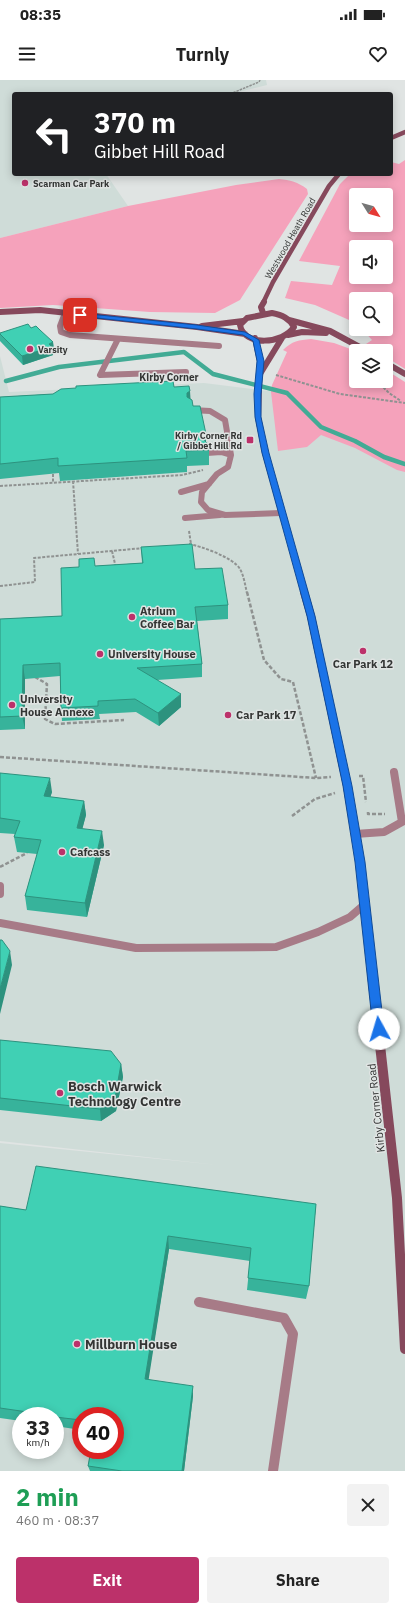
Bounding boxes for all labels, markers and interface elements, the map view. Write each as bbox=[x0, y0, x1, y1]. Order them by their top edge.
text: 08:35 bbox=[20, 5, 61, 24]
icon: menu bbox=[16, 43, 38, 65]
text: Turnly bbox=[176, 43, 229, 66]
icon: heart bbox=[367, 43, 389, 65]
text: 370 m bbox=[94, 104, 176, 141]
icon: left bbox=[28, 108, 80, 160]
text: Gibbet Hill Road bbox=[94, 140, 225, 163]
marker: Scarman Car Park bbox=[20, 178, 30, 188]
place label: Scarman Car Park bbox=[33, 178, 110, 189]
north arrow bbox=[349, 188, 393, 232]
map controls bbox=[349, 188, 393, 388]
street label: Westwood Heath Road bbox=[262, 196, 318, 280]
button: sound bbox=[349, 240, 393, 284]
button: search bbox=[349, 292, 393, 336]
pin bbox=[63, 298, 97, 332]
icon: arrive bbox=[69, 304, 91, 326]
marker: Varsity bbox=[25, 344, 35, 354]
place label: Varsity bbox=[38, 344, 68, 355]
button: layers bbox=[349, 344, 393, 388]
district label: Kirby Corner bbox=[139, 371, 199, 384]
place label: Kirby Corner Rd / Gibbet Hill Rd bbox=[175, 430, 242, 451]
marker: Kirby Corner Rd / Gibbet Hill Rd bbox=[245, 435, 255, 445]
place label: Atrium Coffee Bar bbox=[140, 604, 195, 631]
marker: Atrium Coffee Bar bbox=[127, 612, 137, 622]
marker: Car Park 12 bbox=[358, 646, 368, 656]
place label: University House bbox=[108, 647, 196, 661]
marker: University House bbox=[95, 649, 105, 659]
place label: Car Park 12 bbox=[333, 657, 394, 671]
place label: University House Annexe bbox=[20, 692, 94, 719]
marker: University House Annexe bbox=[7, 700, 17, 710]
place label: Car Park 17 bbox=[236, 708, 297, 722]
marker: Car Park 17 bbox=[223, 710, 233, 720]
place label: Cafcass bbox=[70, 845, 111, 859]
marker: Cafcass bbox=[57, 847, 67, 857]
position arrow bbox=[358, 1008, 400, 1050]
street label: Kirby Corner Road bbox=[364, 1063, 388, 1153]
place label: Bosch Warwick Technology Centre bbox=[68, 1078, 181, 1110]
marker: Bosch Warwick Technology Centre bbox=[55, 1088, 65, 1098]
place label: Millburn House bbox=[85, 1336, 177, 1353]
marker: Millburn House bbox=[72, 1339, 82, 1349]
speed limit sign: 40 bbox=[72, 1407, 124, 1459]
text: 33 bbox=[26, 1414, 50, 1441]
text: km/h bbox=[26, 1436, 50, 1449]
text: 2 min bbox=[16, 1481, 79, 1513]
button: close bbox=[347, 1484, 389, 1526]
text: 460 m · 08:37 bbox=[16, 1512, 99, 1529]
button: Exit bbox=[16, 1557, 199, 1603]
button: Share bbox=[207, 1557, 389, 1603]

